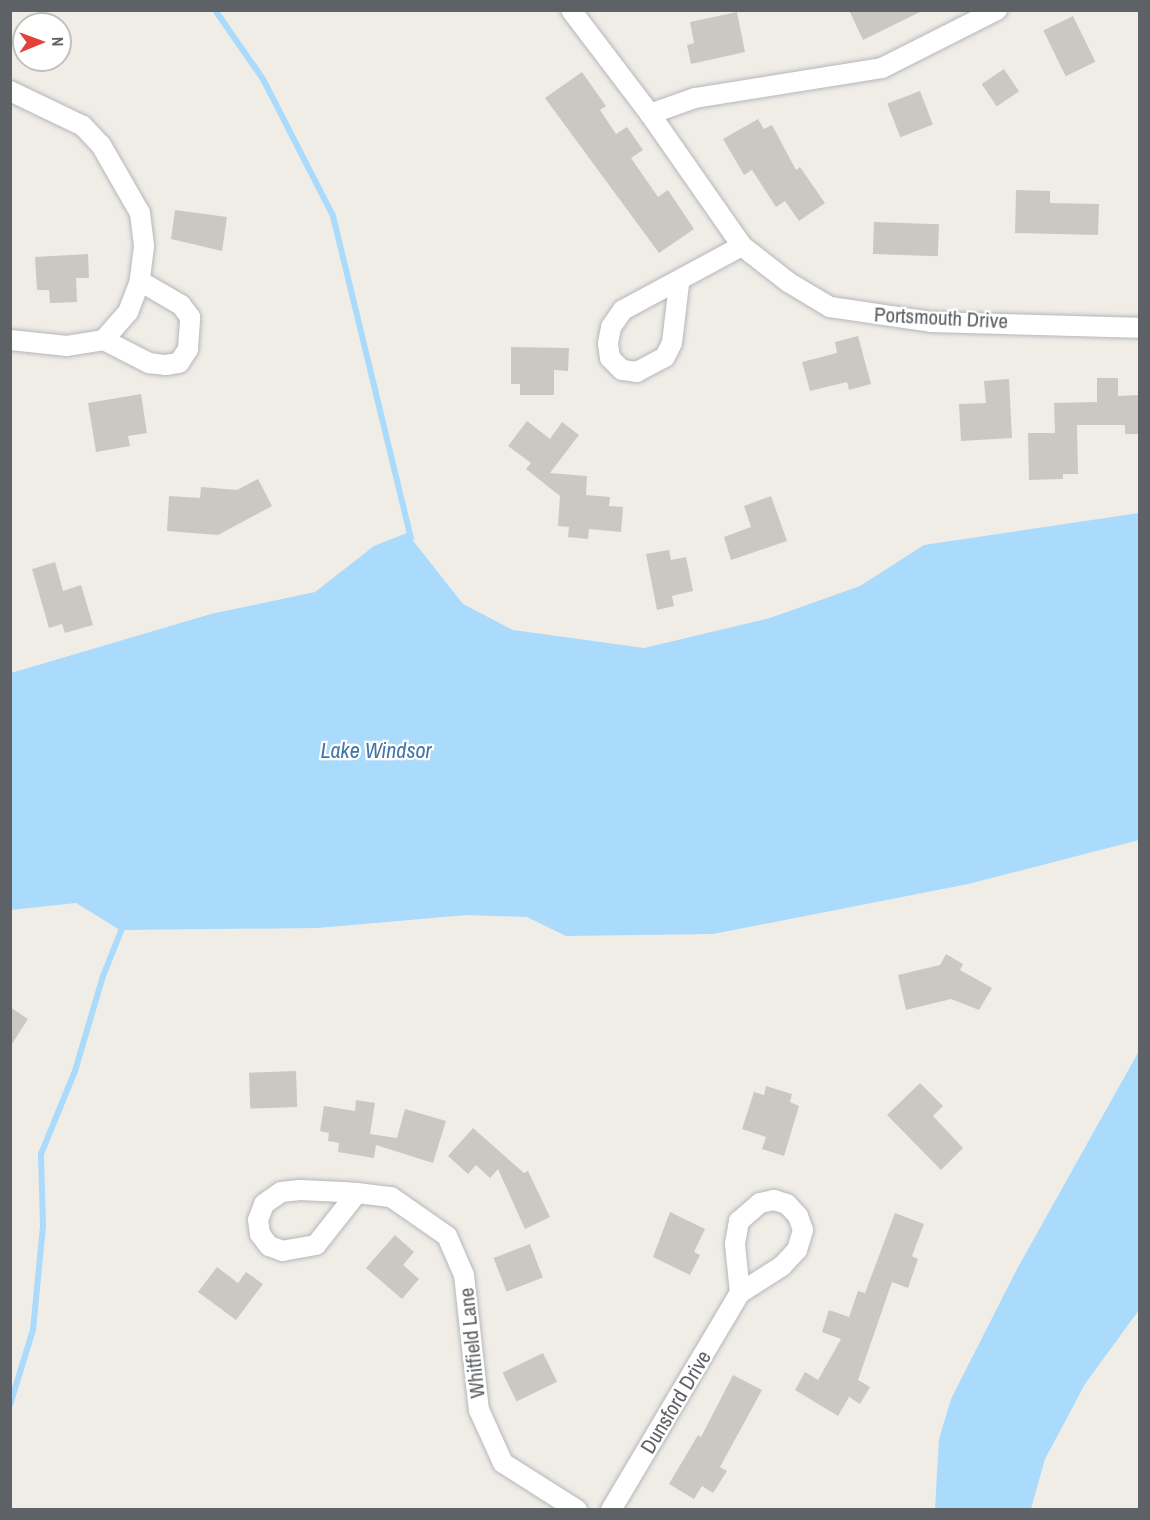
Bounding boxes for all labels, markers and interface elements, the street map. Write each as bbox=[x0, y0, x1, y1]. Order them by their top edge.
north arrow bbox=[12, 12, 72, 72]
text: N bbox=[47, 37, 69, 47]
street label: Portsmouth Drive bbox=[873, 302, 1009, 334]
water label: Lake Windsor bbox=[321, 738, 431, 764]
street label: Whitfield Lane bbox=[454, 1286, 490, 1400]
street label: Dunsford Drive bbox=[635, 1346, 717, 1458]

